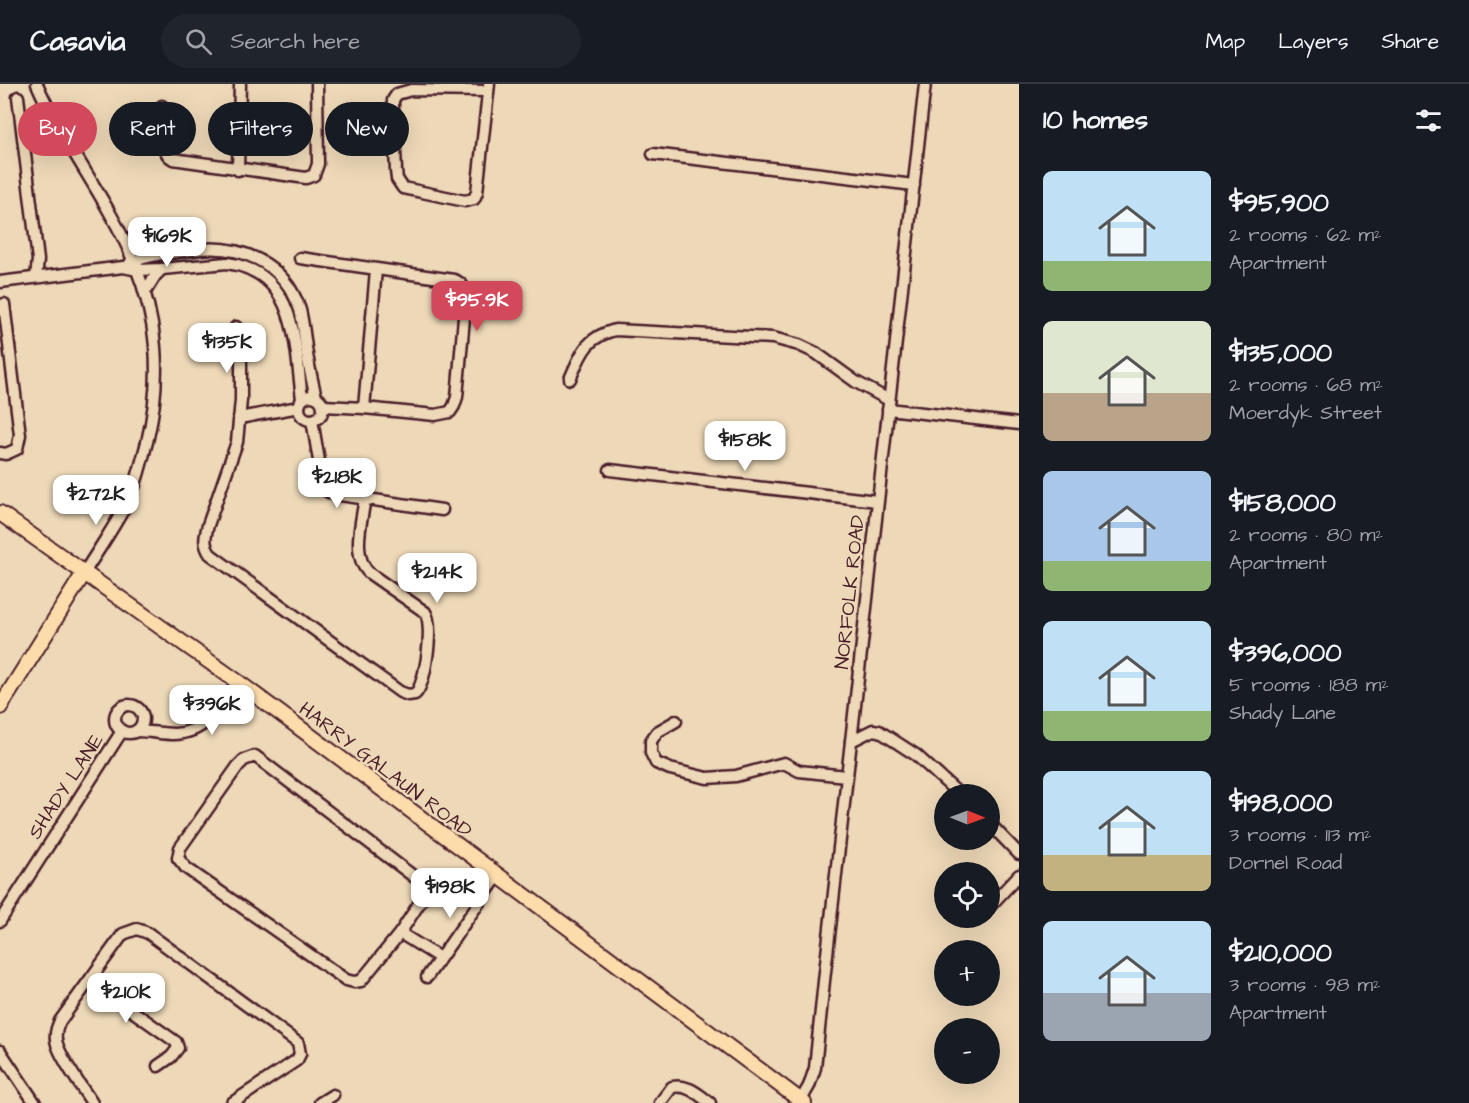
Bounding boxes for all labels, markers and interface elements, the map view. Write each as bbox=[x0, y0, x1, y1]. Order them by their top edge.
search box bbox=[161, 14, 581, 68]
text: Casavia bbox=[30, 22, 125, 61]
icon: search bbox=[182, 25, 215, 58]
text: Search here bbox=[230, 26, 360, 57]
text: Map bbox=[1205, 27, 1245, 56]
text: Layers bbox=[1278, 27, 1348, 56]
text: Share bbox=[1381, 27, 1439, 56]
chip: Buy bbox=[18, 102, 97, 156]
chip: Rent bbox=[109, 102, 196, 156]
chip: Filters bbox=[208, 102, 313, 156]
chip: New bbox=[325, 102, 409, 156]
text: 10 homes bbox=[1043, 102, 1148, 138]
icon: filters bbox=[1412, 104, 1445, 137]
text: $95,900 bbox=[1229, 185, 1329, 221]
icon: home bbox=[1091, 195, 1163, 267]
pin: $169K bbox=[125, 217, 209, 268]
text: 2 rooms · 62 m² bbox=[1229, 221, 1381, 249]
text: $169K bbox=[142, 222, 192, 250]
text: Apartment bbox=[1229, 249, 1327, 277]
pin: $95.9K bbox=[428, 281, 526, 332]
text: $95.9K bbox=[446, 286, 509, 314]
pin: $135K bbox=[185, 323, 269, 374]
text: $135K bbox=[202, 328, 252, 356]
text: $135,000 bbox=[1229, 335, 1332, 371]
icon: home bbox=[1091, 345, 1163, 417]
text: 2 rooms · 68 m² bbox=[1229, 371, 1383, 399]
text: Moerdyk Street bbox=[1229, 399, 1382, 427]
pin: $158K bbox=[703, 421, 787, 472]
text: $158K bbox=[719, 426, 771, 454]
pin: $218K bbox=[295, 458, 379, 509]
text: $218K bbox=[312, 463, 362, 491]
pin: $272K bbox=[54, 475, 138, 526]
text: $272K bbox=[67, 480, 125, 508]
text: $158,000 bbox=[1229, 485, 1336, 521]
icon: home bbox=[1091, 495, 1163, 567]
street label: NORFOLK ROAD bbox=[828, 514, 872, 671]
text: 2 rooms · 80 m² bbox=[1229, 521, 1383, 549]
text: Apartment bbox=[1229, 549, 1327, 577]
pin: $214K bbox=[395, 553, 479, 604]
text: $214K bbox=[412, 558, 462, 586]
text: $396,000 bbox=[1229, 635, 1342, 671]
icon: home bbox=[1091, 645, 1163, 717]
text: 5 rooms · 188 m² bbox=[1229, 671, 1389, 699]
pin: $396K bbox=[170, 685, 254, 736]
text: $396K bbox=[183, 690, 241, 718]
street label: HARRY GALAUN ROAD bbox=[293, 695, 478, 844]
text: Shady Lane bbox=[1229, 699, 1336, 727]
street label: SHADY LANE bbox=[21, 728, 110, 845]
north arrow bbox=[934, 784, 1000, 850]
map controls bbox=[934, 784, 1000, 1084]
text: $198,000 bbox=[1229, 785, 1332, 821]
icon: home bbox=[1091, 795, 1163, 867]
text: 3 rooms · 113 m² bbox=[1229, 821, 1372, 849]
text: Dornel Road bbox=[1229, 849, 1342, 877]
button: locate bbox=[934, 862, 1000, 928]
pin: $198K bbox=[408, 868, 492, 919]
text: $198K bbox=[425, 873, 475, 901]
text: $210,000 bbox=[1229, 935, 1332, 971]
button: + bbox=[934, 940, 1000, 1006]
icon: home bbox=[1091, 945, 1163, 1017]
text: 3 rooms · 98 m² bbox=[1229, 971, 1381, 999]
pin: $210K bbox=[84, 973, 168, 1024]
text: $210K bbox=[101, 978, 151, 1006]
text: Apartment bbox=[1229, 999, 1327, 1027]
button: − bbox=[934, 1018, 1000, 1084]

